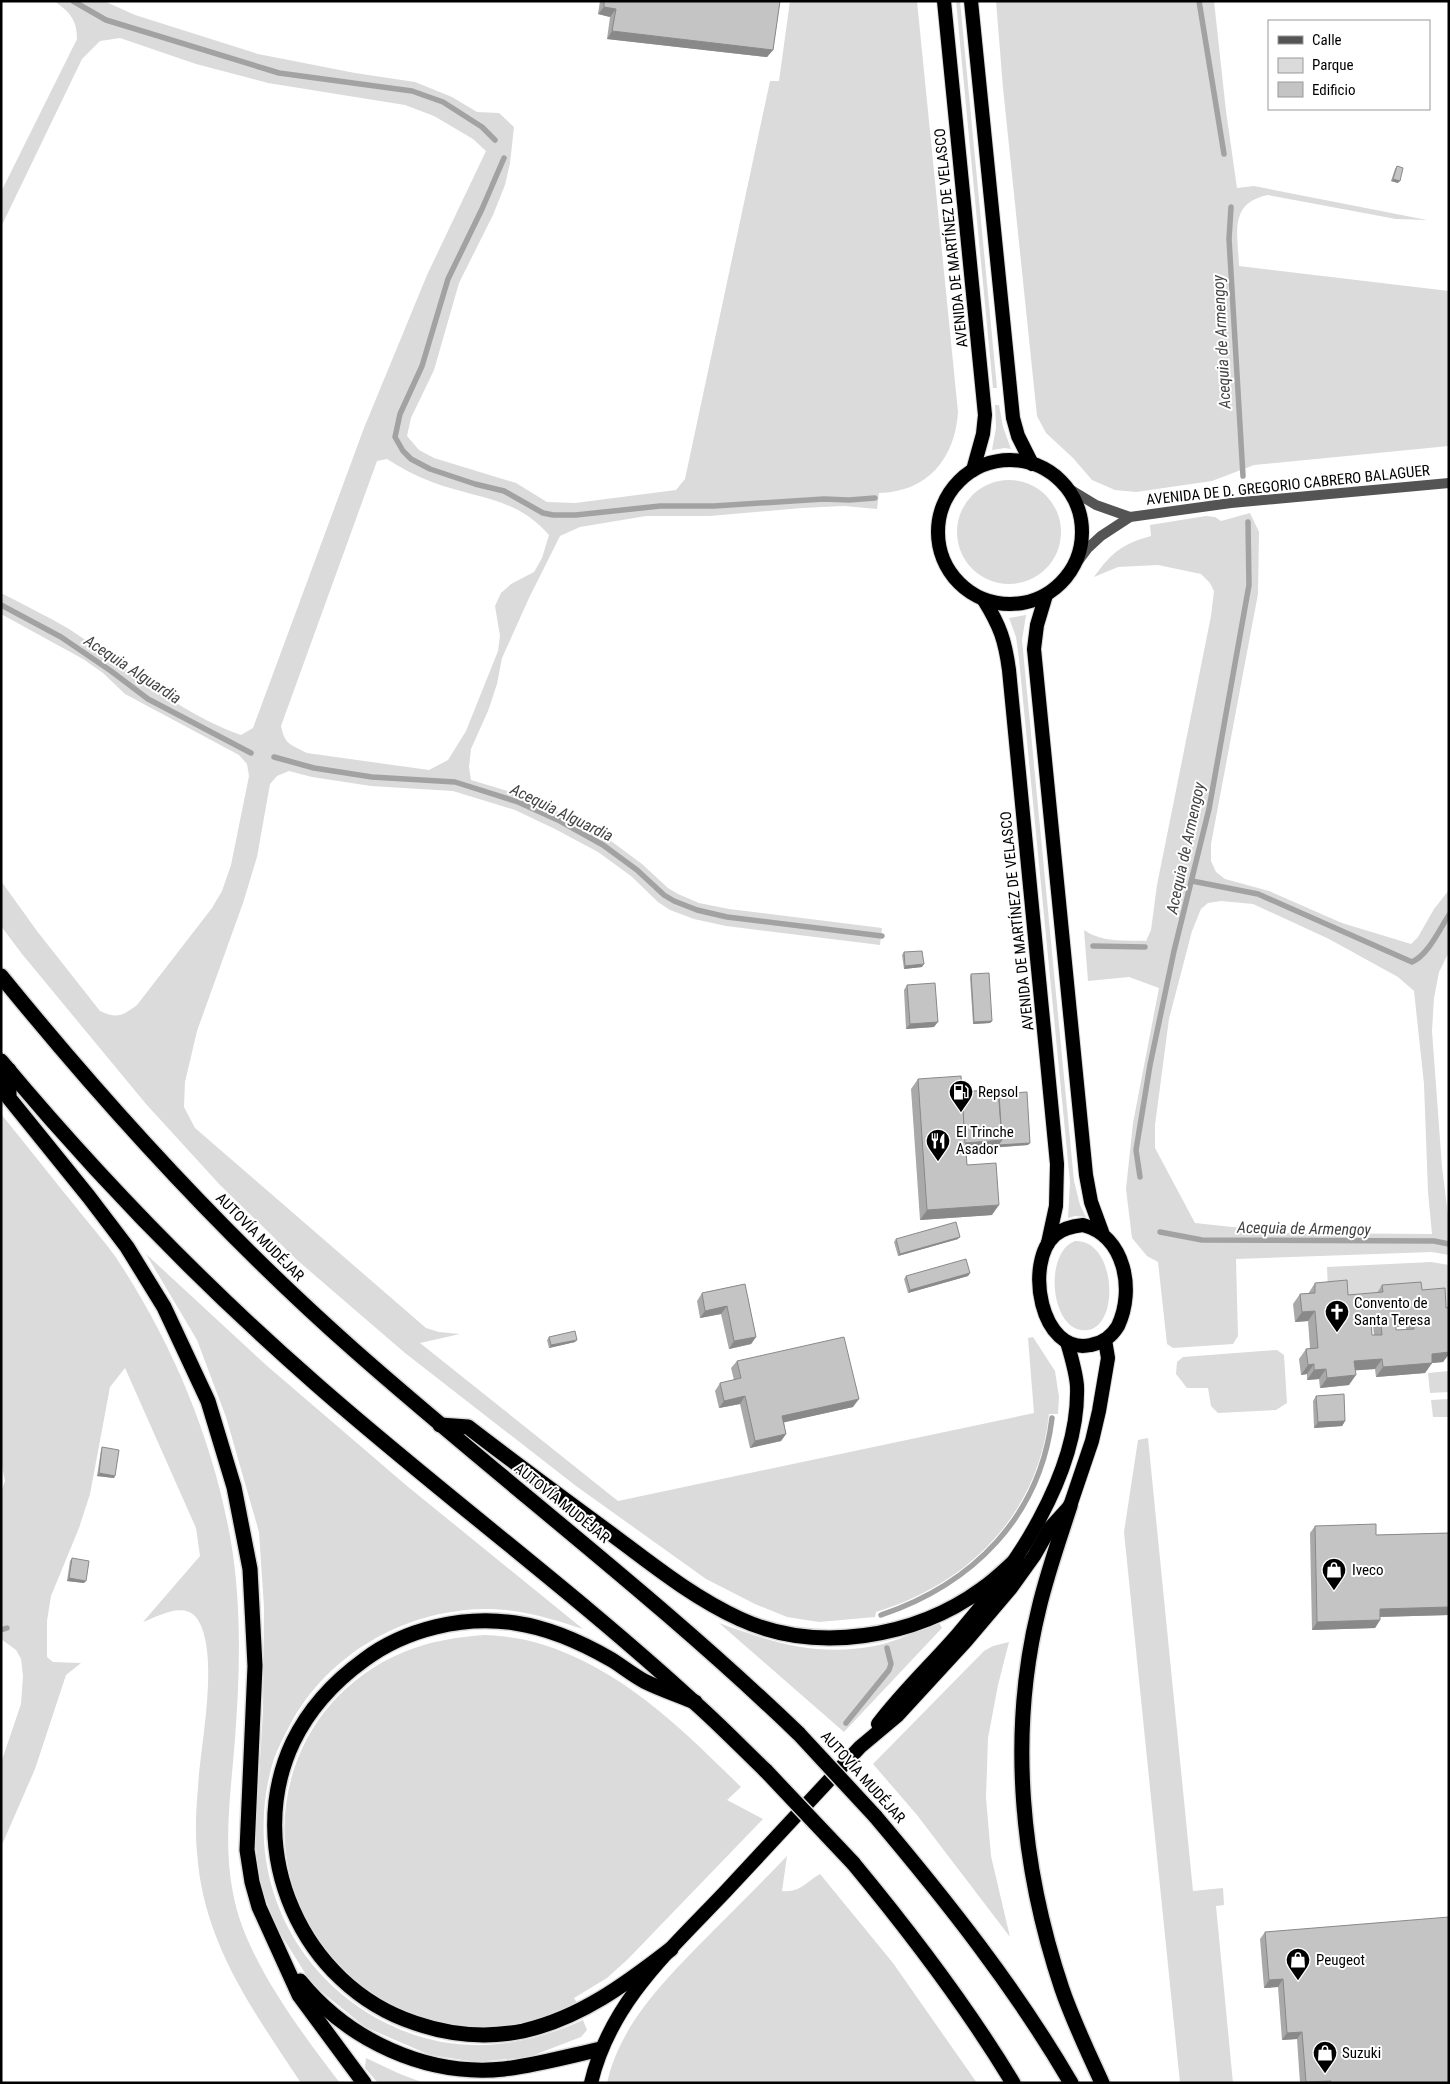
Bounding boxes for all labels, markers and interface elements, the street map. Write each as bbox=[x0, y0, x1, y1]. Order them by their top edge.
legend bbox=[1268, 20, 1430, 110]
text: Calle bbox=[1312, 31, 1342, 49]
text: Parque bbox=[1312, 56, 1354, 74]
text: Edificio bbox=[1312, 81, 1355, 99]
street label: AVENIDA DE MARTÍNEZ DE VELASCO bbox=[931, 127, 971, 349]
water label: Acequia de Armengoy bbox=[1208, 274, 1235, 410]
street label: AVENIDA DE D. GREGORIO CABRERO BALAGUER bbox=[1145, 461, 1431, 509]
water label: Acequia Alguardia bbox=[80, 630, 185, 708]
water label: Acequia Alguardia bbox=[507, 779, 616, 845]
water label: Acequia de Armengoy bbox=[1162, 780, 1209, 917]
street label: AVENIDA DE MARTÍNEZ DE VELASCO bbox=[997, 810, 1037, 1032]
fuel station icon: Repsol bbox=[948, 1079, 974, 1113]
place label: Repsol bbox=[978, 1083, 1018, 1101]
place label: El Trinche Asador bbox=[956, 1123, 1014, 1158]
restaurant icon: El Trinche Asador bbox=[925, 1128, 951, 1162]
street label: AUTOVÍA MUDÉJAR bbox=[212, 1189, 308, 1285]
water label: Acequia de Armengoy bbox=[1236, 1218, 1372, 1239]
place label: Convento de Santa Teresa bbox=[1354, 1294, 1431, 1329]
church icon: Convento de Santa Teresa bbox=[1324, 1299, 1350, 1333]
street label: AUTOVÍA MUDÉJAR bbox=[511, 1459, 613, 1547]
shop icon: Iveco bbox=[1321, 1557, 1347, 1591]
place label: Iveco bbox=[1352, 1561, 1384, 1579]
street label: AUTOVÍA MUDÉJAR bbox=[817, 1727, 909, 1827]
shop icon: Peugeot bbox=[1285, 1947, 1311, 1981]
place label: Peugeot bbox=[1316, 1951, 1365, 1969]
shop icon: Suzuki bbox=[1312, 2040, 1338, 2074]
place label: Suzuki bbox=[1342, 2044, 1381, 2062]

